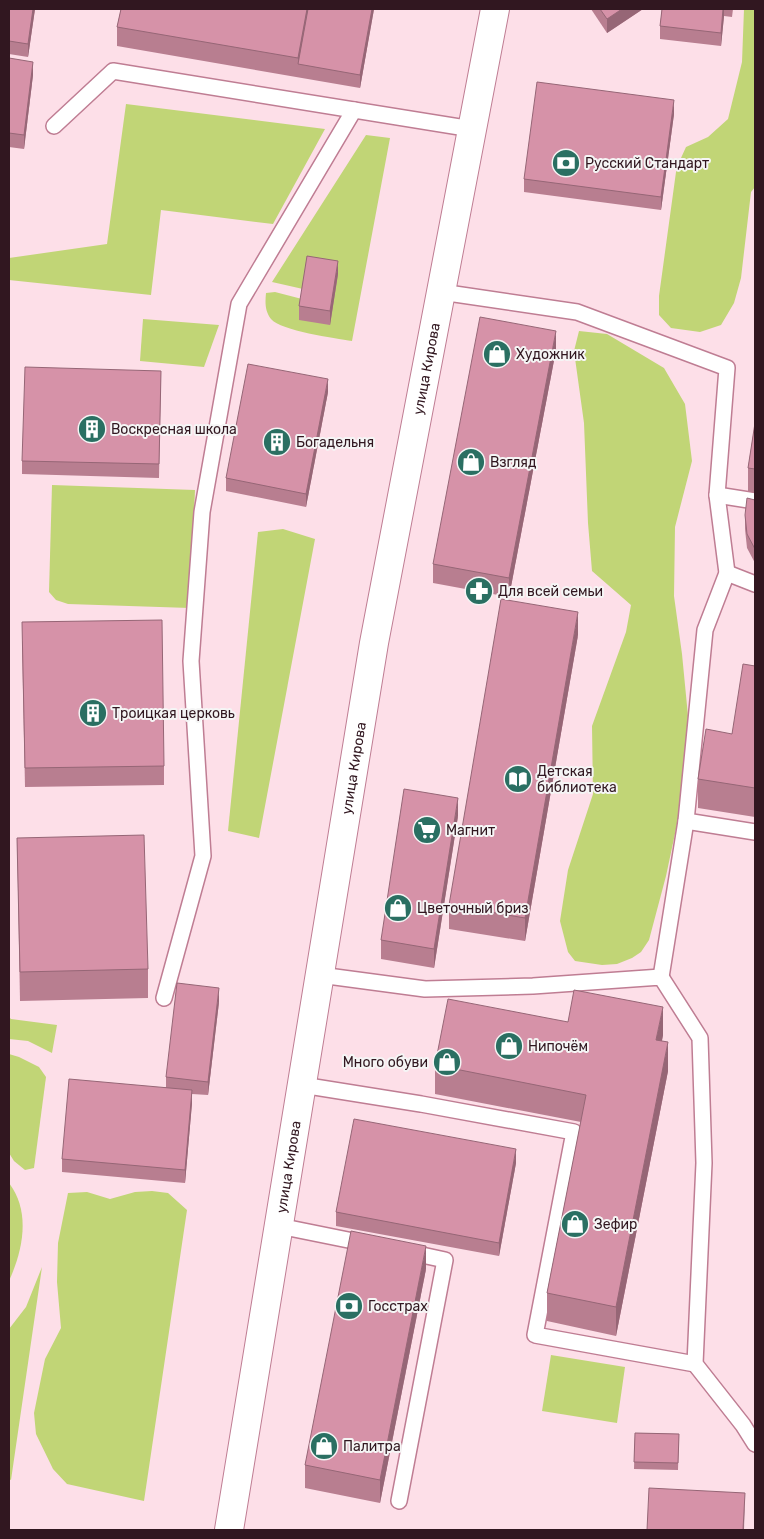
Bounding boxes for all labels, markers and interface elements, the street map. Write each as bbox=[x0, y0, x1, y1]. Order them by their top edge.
bank icon: Русский Стандарт bbox=[551, 148, 581, 178]
place label: Русский Стандарт bbox=[585, 155, 709, 172]
street label: улица Кирова bbox=[409, 321, 443, 416]
shop icon: Художник bbox=[482, 339, 512, 369]
place label: Художник bbox=[516, 346, 585, 363]
building icon: Воскресная школа bbox=[77, 414, 107, 444]
place label: Воскресная школа bbox=[111, 421, 237, 438]
building icon: Богадельня bbox=[262, 427, 292, 457]
place label: Богадельня bbox=[296, 434, 374, 451]
shop icon: Взгляд bbox=[456, 447, 486, 477]
place label: Взгляд bbox=[490, 454, 536, 471]
pharmacy icon: Для всей семьи bbox=[464, 576, 494, 606]
place label: Для всей семьи bbox=[498, 583, 603, 600]
building icon: Троицкая церковь bbox=[78, 698, 108, 728]
place label: Троицкая церковь bbox=[112, 705, 235, 722]
street label: улица Кирова bbox=[338, 721, 369, 815]
place label: Детская библиотека bbox=[537, 763, 617, 796]
library icon: Детская библиотека bbox=[503, 764, 533, 794]
supermarket icon: Магнит bbox=[412, 815, 442, 845]
place label: Магнит bbox=[446, 822, 495, 839]
shop icon: Цветочный бриз bbox=[383, 893, 413, 923]
place label: Цветочный бриз bbox=[417, 900, 528, 917]
shop icon: Нипочём bbox=[494, 1031, 524, 1061]
place label: Нипочём bbox=[528, 1038, 588, 1055]
shop icon: Много обуви bbox=[432, 1047, 462, 1077]
place label: Много обуви bbox=[343, 1054, 428, 1071]
street label: улица Кирова bbox=[272, 1119, 304, 1214]
shop icon: Зефир bbox=[560, 1209, 590, 1239]
place label: Зефир bbox=[594, 1216, 637, 1233]
bank icon: Госстрах bbox=[334, 1291, 364, 1321]
place label: Госстрах bbox=[368, 1298, 428, 1315]
shop icon: Палитра bbox=[309, 1431, 339, 1461]
place label: Палитра bbox=[343, 1438, 401, 1455]

